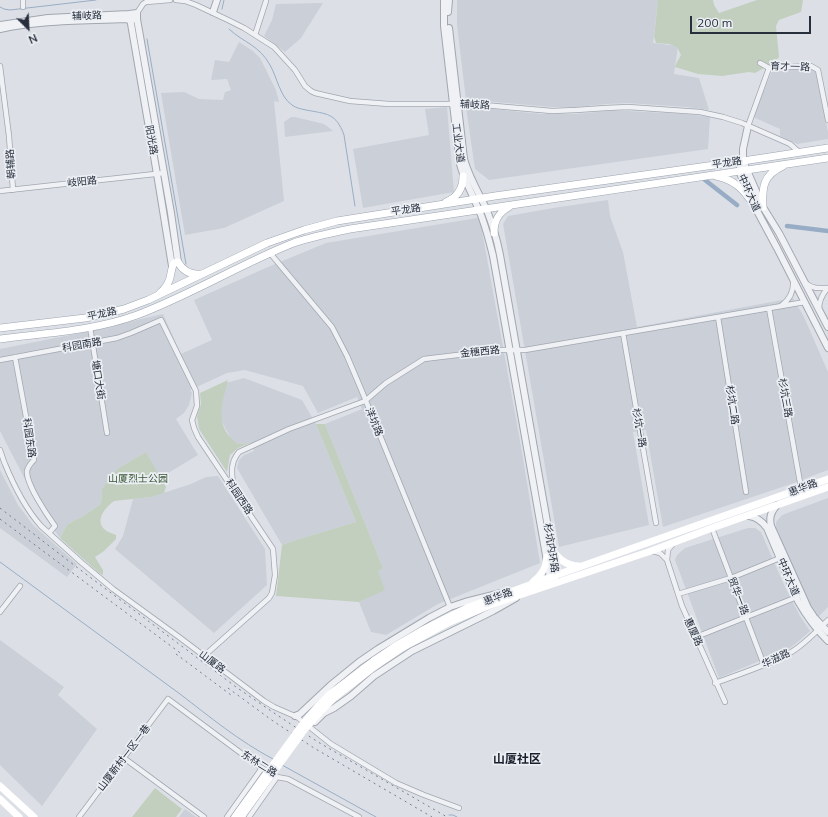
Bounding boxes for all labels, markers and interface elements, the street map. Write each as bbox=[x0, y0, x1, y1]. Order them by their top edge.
north arrow bbox=[8, 8, 48, 48]
scale bar bbox=[692, 8, 813, 34]
street label: 辅岐路 bbox=[72, 9, 102, 23]
text: 200 m bbox=[697, 15, 732, 30]
text: N bbox=[26, 31, 40, 47]
street label: 育才一路 bbox=[770, 60, 810, 74]
street label: 辅岐路 bbox=[460, 98, 490, 112]
street label: 工业大道 bbox=[450, 122, 466, 164]
street label: 阳光路 bbox=[142, 124, 160, 156]
street label: 朝辅路 bbox=[4, 149, 18, 179]
street label: 平龙路 bbox=[711, 155, 743, 171]
street label: 中环大道 bbox=[735, 172, 763, 214]
street label: 岐阳路 bbox=[66, 174, 98, 190]
street label: 平龙路 bbox=[390, 202, 422, 218]
street label: 平龙路 bbox=[86, 305, 118, 323]
street label: 科园南路 bbox=[61, 336, 103, 354]
street label: 金穗西路 bbox=[459, 344, 501, 360]
street label: 塘口大街 bbox=[89, 359, 107, 401]
street label: 杉坑三路 bbox=[776, 377, 794, 419]
street label: 杉坑二路 bbox=[723, 384, 741, 426]
street label: 洋坑路 bbox=[363, 406, 385, 438]
street label: 杉坑一路 bbox=[630, 407, 648, 449]
street label: 科园东路 bbox=[20, 417, 38, 459]
park label: 山厦烈士公园 bbox=[108, 473, 168, 485]
street label: 科园西路 bbox=[223, 477, 255, 517]
street label: 惠华路 bbox=[787, 477, 819, 499]
street label: 杉坑内环路 bbox=[541, 522, 561, 574]
street label: 中环大道 bbox=[775, 556, 801, 598]
street label: 贸华一路 bbox=[725, 575, 751, 617]
street label: 惠华路 bbox=[482, 586, 514, 608]
street label: 惠厦路 bbox=[681, 616, 705, 648]
street label: 华滋路 bbox=[760, 647, 792, 671]
street label: 山厦路 bbox=[196, 648, 228, 676]
street label: 山厦新村一区一巷 bbox=[95, 722, 153, 794]
street label: 东林二路 bbox=[239, 748, 279, 780]
district label: 山厦社区 bbox=[493, 752, 541, 766]

